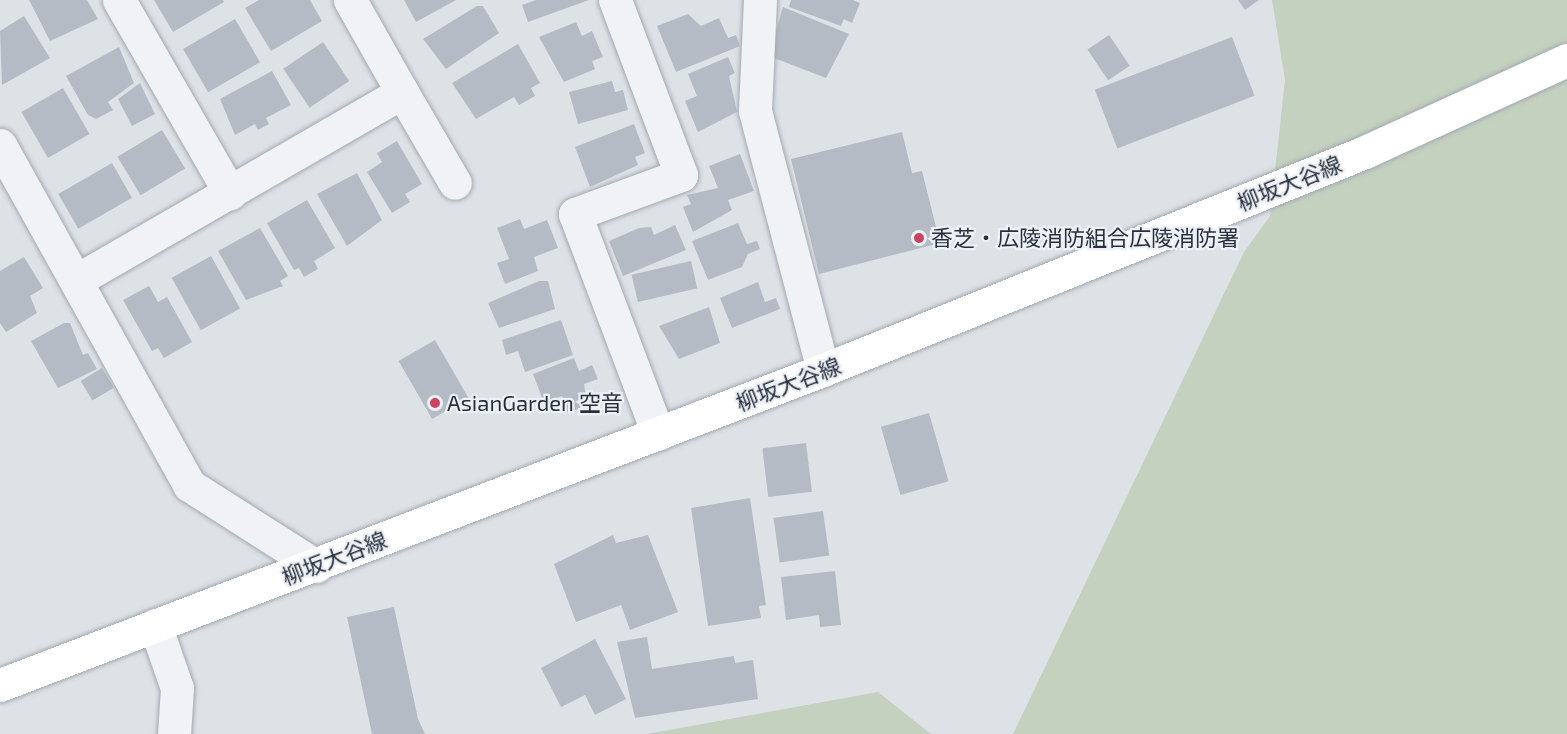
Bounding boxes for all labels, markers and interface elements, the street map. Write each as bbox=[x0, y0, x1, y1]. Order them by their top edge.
street label: 柳坂大谷線 bbox=[1233, 150, 1345, 216]
place label: 香芝・広陵消防組合広陵消防署 bbox=[931, 225, 1239, 251]
marker: 香芝・広陵消防組合広陵消防署 bbox=[912, 231, 926, 245]
street label: 柳坂大谷線 bbox=[732, 352, 844, 416]
place label: AsianGarden 空音 bbox=[447, 390, 623, 416]
marker: AsianGarden 空音 bbox=[428, 396, 442, 410]
street label: 柳坂大谷線 bbox=[278, 526, 390, 590]

